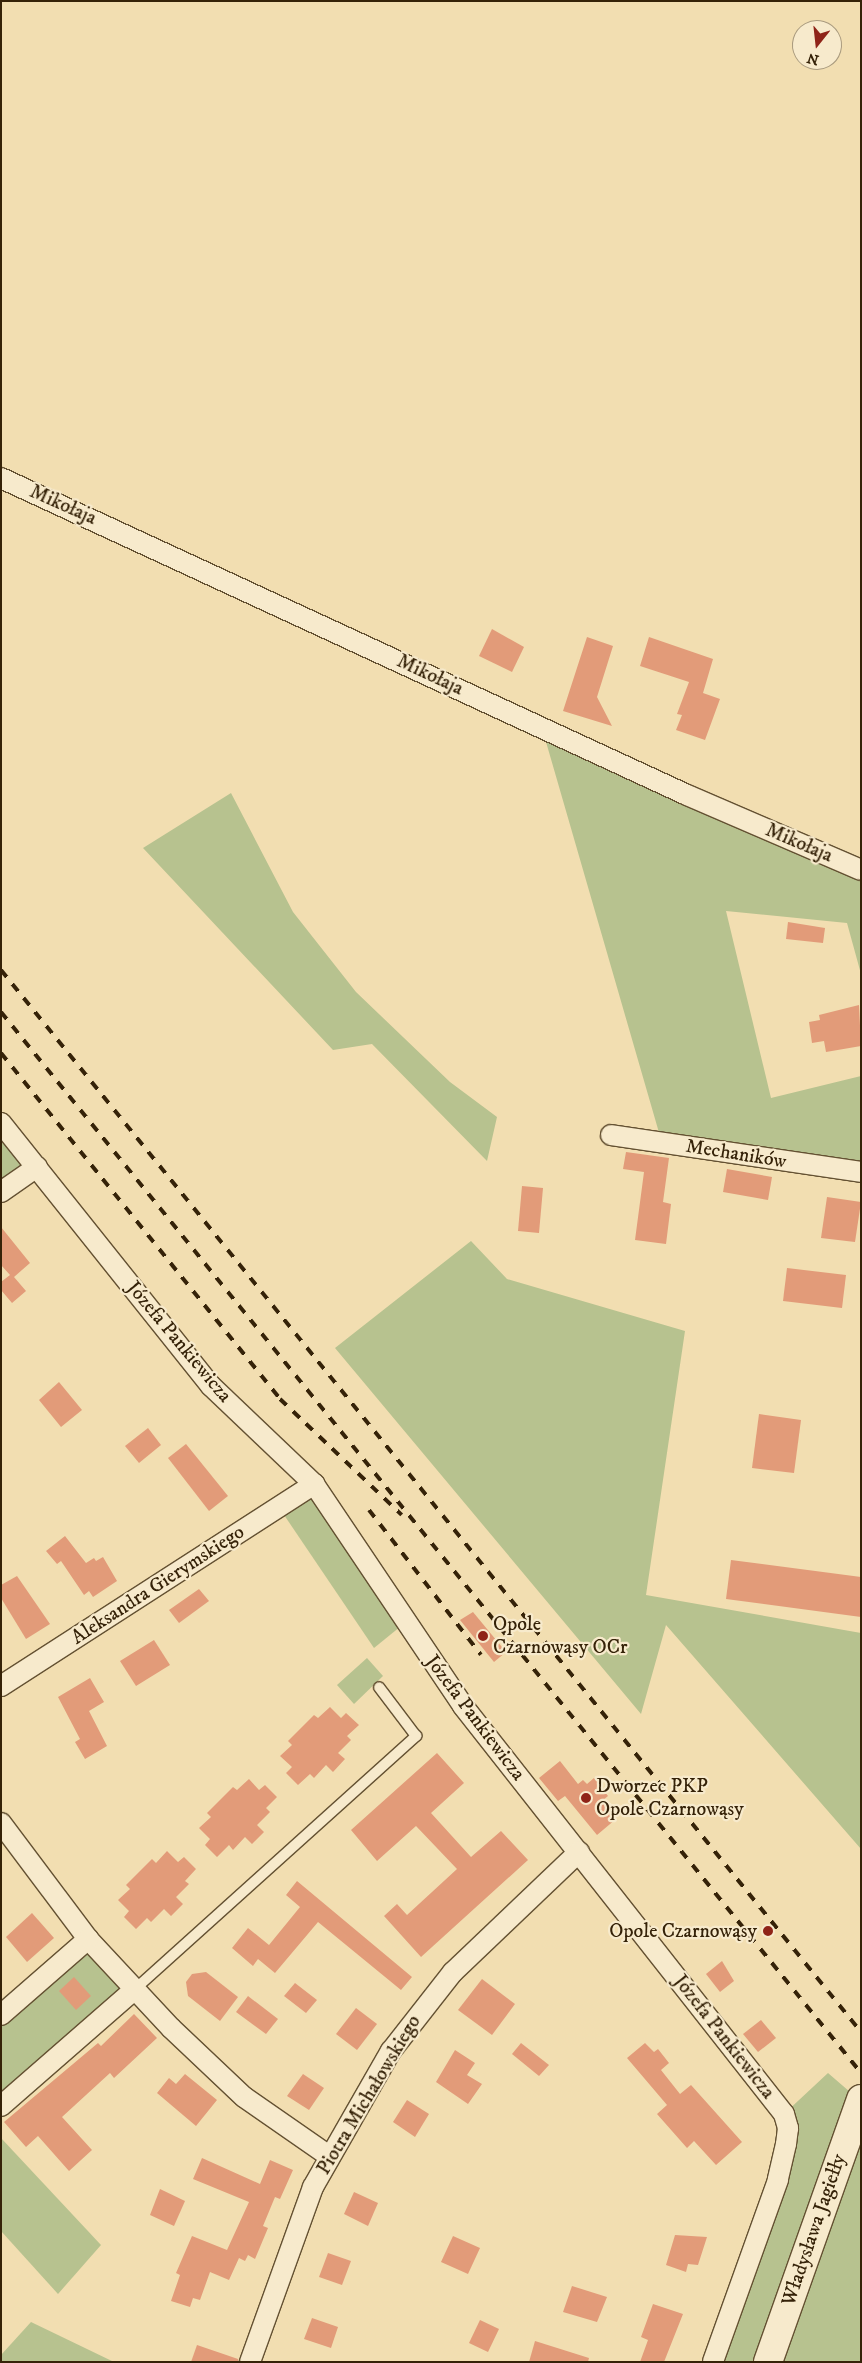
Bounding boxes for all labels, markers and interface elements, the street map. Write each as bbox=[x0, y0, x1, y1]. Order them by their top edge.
north arrow bbox=[792, 20, 842, 70]
text: N bbox=[805, 48, 821, 69]
street label: Mikołaja bbox=[26, 480, 100, 530]
street label: Mikołaja bbox=[393, 649, 467, 701]
street label: Mikołaja bbox=[762, 818, 836, 868]
street label: Mechaników bbox=[684, 1134, 788, 1174]
street label: Józefa Pankiewicza bbox=[121, 1276, 237, 1408]
street label: Aleksandra Gierymskiego bbox=[67, 1520, 249, 1650]
place label: Opole Czarnowąsy OCr bbox=[493, 1612, 627, 1659]
marker: Opole Czarnowąsy OCr bbox=[477, 1630, 489, 1642]
street label: Józefa Pankiewicza bbox=[420, 1650, 530, 1786]
place label: Dworzec PKP Opole Czarnowąsy bbox=[596, 1774, 744, 1821]
marker: Dworzec PKP Opole Czarnowąsy bbox=[580, 1792, 592, 1804]
place label: Opole Czarnowąsy bbox=[609, 1919, 757, 1943]
marker: Opole Czarnowąsy bbox=[761, 1924, 775, 1938]
street label: Józefa Pankiewicza bbox=[668, 1970, 780, 2104]
street label: Piotra Michałowskiego bbox=[312, 2011, 426, 2179]
street label: Władysława Jagiełły bbox=[777, 2151, 851, 2309]

